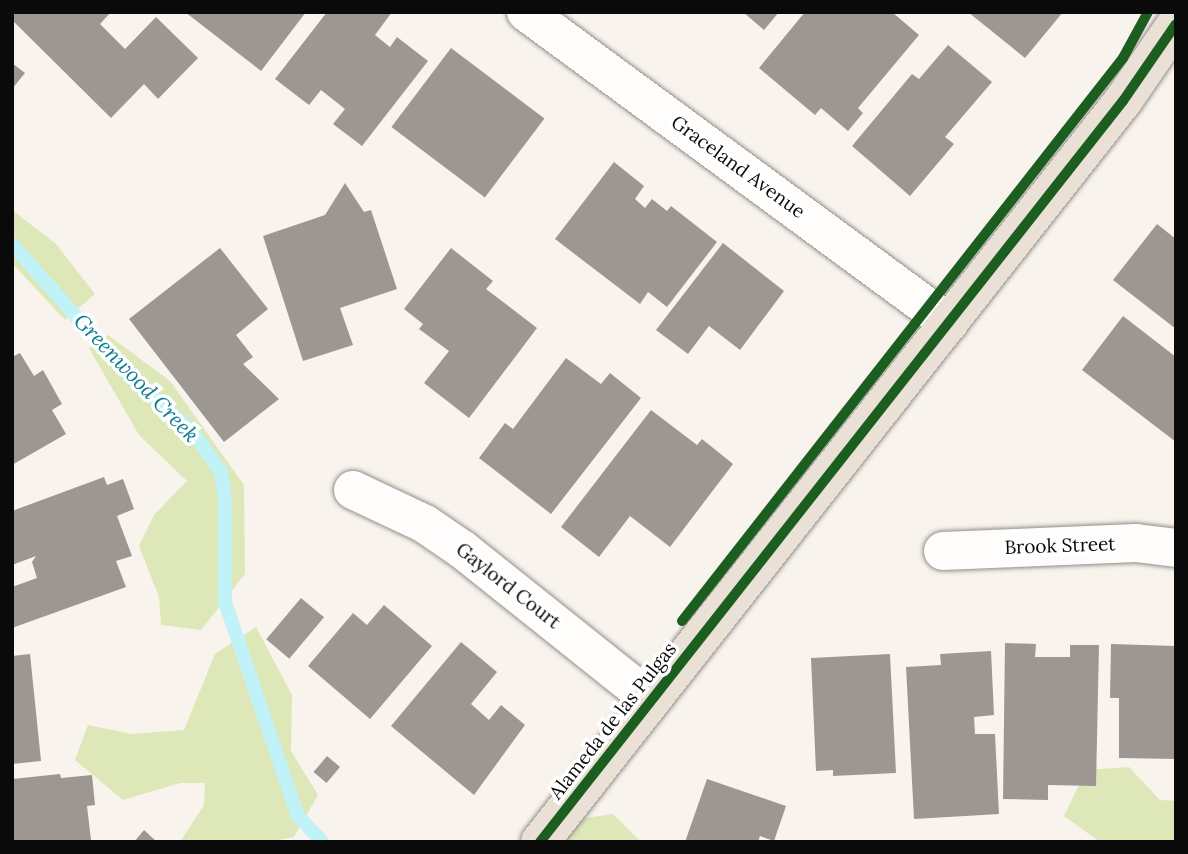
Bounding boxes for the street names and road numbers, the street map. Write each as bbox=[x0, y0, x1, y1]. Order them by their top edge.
street label: Graceland Avenue bbox=[667, 111, 809, 223]
street label: Brook Street bbox=[1004, 533, 1116, 559]
street label: Gaylord Court bbox=[451, 538, 565, 634]
street label: Alameda de las Pulgas bbox=[545, 638, 681, 804]

